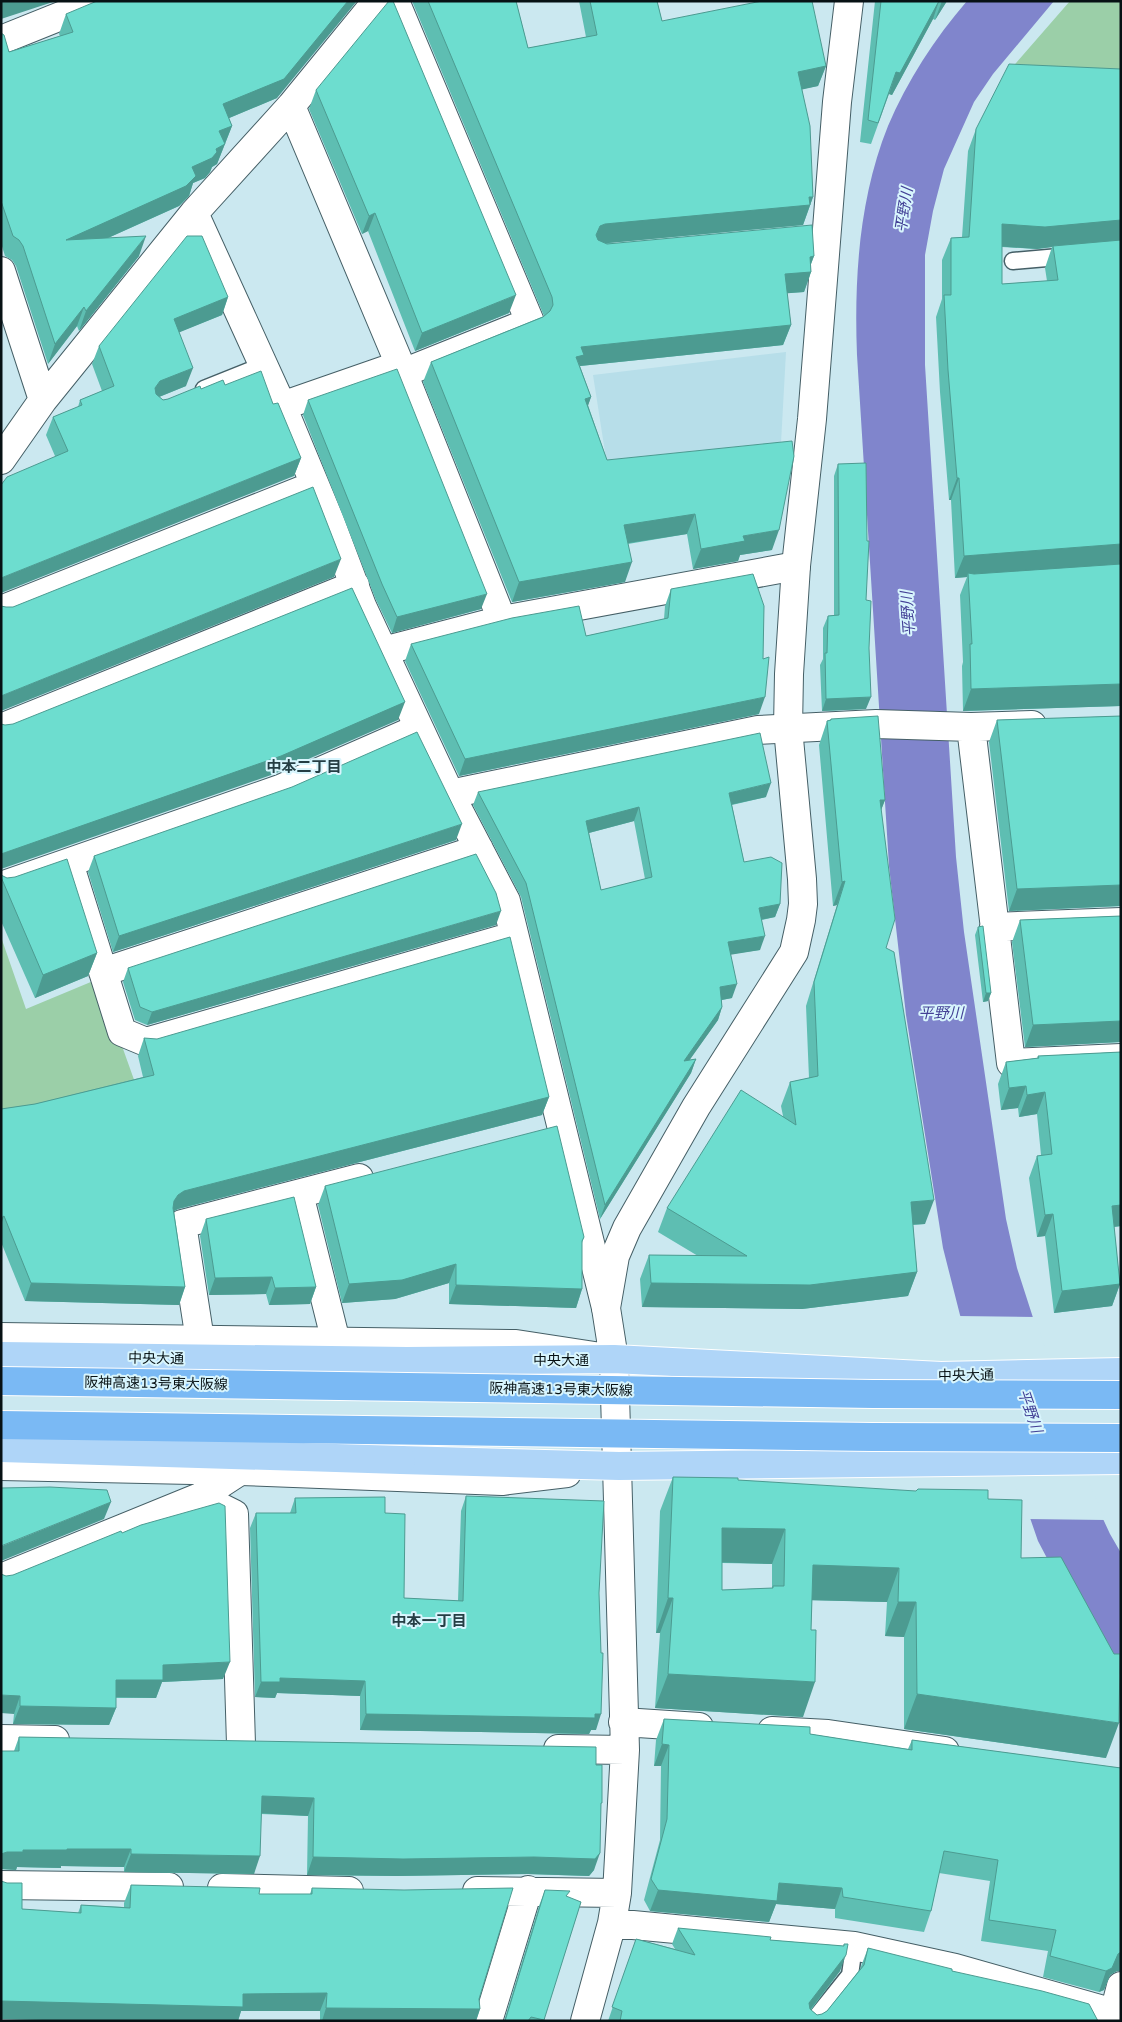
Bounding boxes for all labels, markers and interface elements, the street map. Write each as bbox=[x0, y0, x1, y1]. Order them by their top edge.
water label: 平野川 bbox=[892, 184, 917, 234]
water label: 平野川 bbox=[897, 589, 919, 637]
district label: 中本二丁目 bbox=[266, 758, 342, 776]
water label: 平野川 bbox=[918, 1004, 965, 1022]
street label: 中央大通 bbox=[128, 1350, 184, 1367]
street label: 中央大通 bbox=[533, 1352, 589, 1369]
street label: 中央大通 bbox=[938, 1367, 994, 1384]
street label: 阪神高速13号東大阪線 bbox=[84, 1374, 228, 1393]
street label: 阪神高速13号東大阪線 bbox=[489, 1380, 633, 1399]
water label: 平野川 bbox=[1014, 1387, 1046, 1437]
district label: 中本一丁目 bbox=[391, 1612, 467, 1630]

